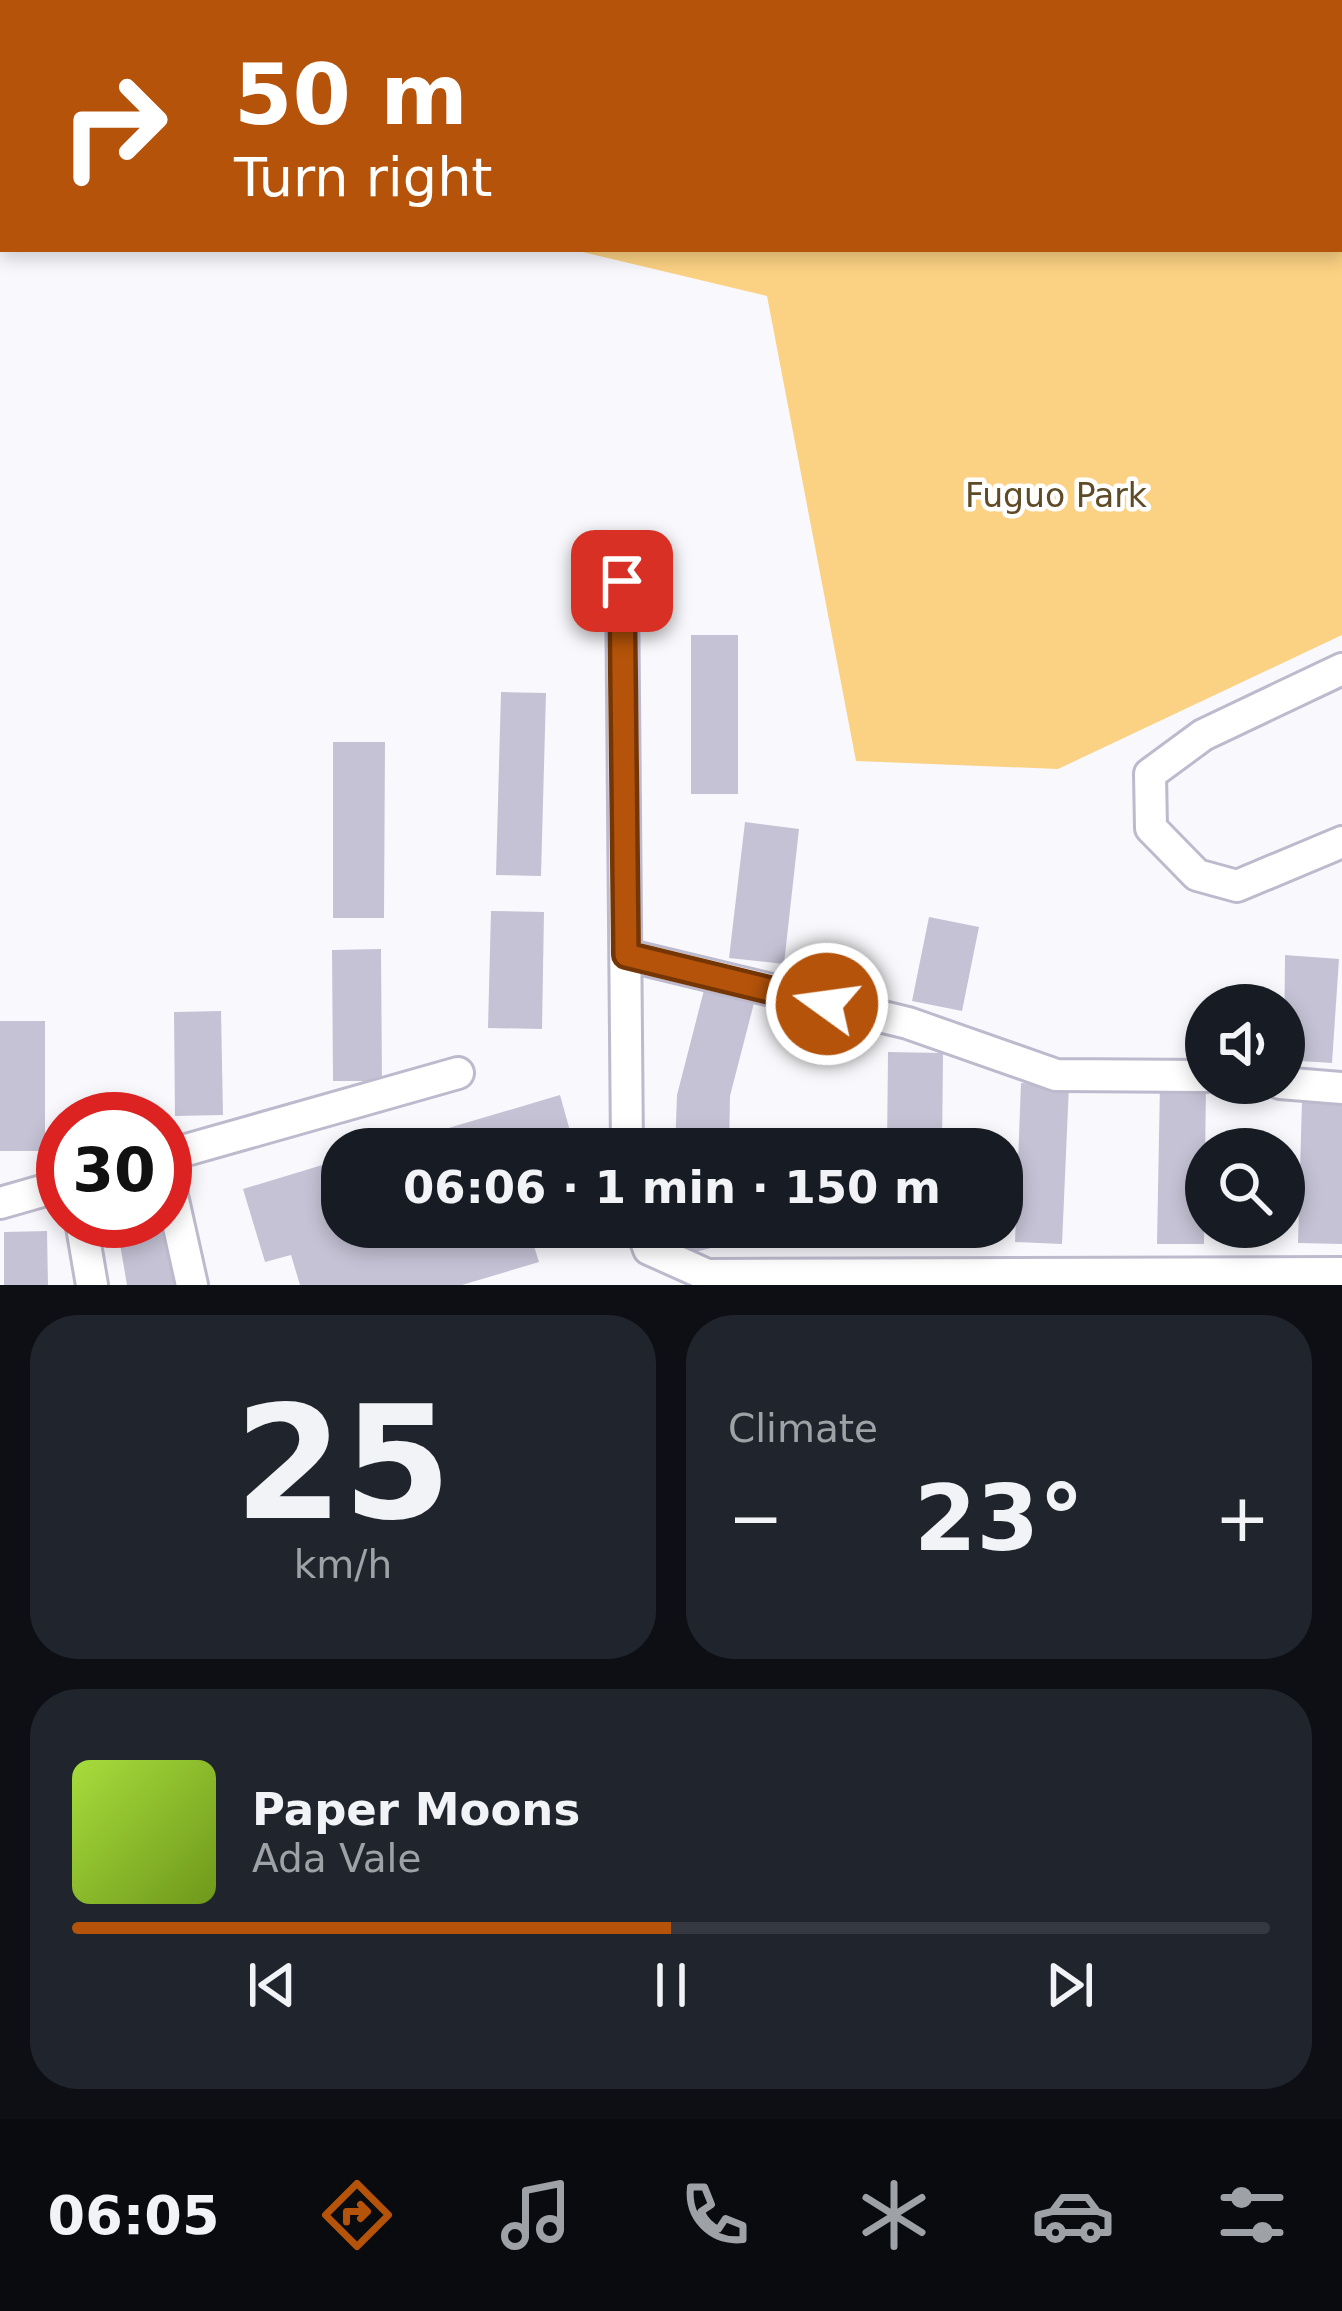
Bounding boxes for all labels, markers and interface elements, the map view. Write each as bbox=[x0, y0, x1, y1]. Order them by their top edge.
text: 50 m bbox=[234, 46, 468, 144]
icon: right bbox=[36, 48, 192, 204]
text: Turn right bbox=[234, 146, 493, 209]
park label: Fuguo Park bbox=[965, 476, 1148, 515]
pin bbox=[571, 530, 673, 632]
icon: arrive bbox=[589, 548, 655, 614]
position arrow bbox=[764, 941, 890, 1067]
map controls bbox=[1185, 984, 1305, 1248]
button: sound bbox=[1185, 984, 1305, 1104]
speed limit sign: 30 bbox=[36, 1092, 192, 1248]
button: search bbox=[1185, 1128, 1305, 1248]
text: 06:06 · 1 min · 150 m bbox=[403, 1161, 941, 1214]
text: 25 bbox=[234, 1373, 452, 1555]
text: Climate bbox=[728, 1406, 878, 1451]
text: 23° bbox=[914, 1466, 1084, 1571]
text: − bbox=[728, 1480, 783, 1557]
text: + bbox=[1215, 1480, 1270, 1557]
text: km/h bbox=[294, 1542, 392, 1587]
text: Paper Moons bbox=[252, 1783, 580, 1836]
text: Ada Vale bbox=[252, 1836, 421, 1881]
icon: previous bbox=[239, 1952, 305, 2018]
icon: pause bbox=[638, 1952, 704, 2018]
icon: next bbox=[1037, 1952, 1103, 2018]
icon: directions bbox=[315, 2173, 399, 2257]
icon: music bbox=[494, 2173, 578, 2257]
icon: phone bbox=[673, 2173, 757, 2257]
icon: climate bbox=[852, 2173, 936, 2257]
icon: car bbox=[1031, 2173, 1115, 2257]
icon: filters bbox=[1210, 2173, 1294, 2257]
text: 06:05 bbox=[48, 2184, 219, 2247]

